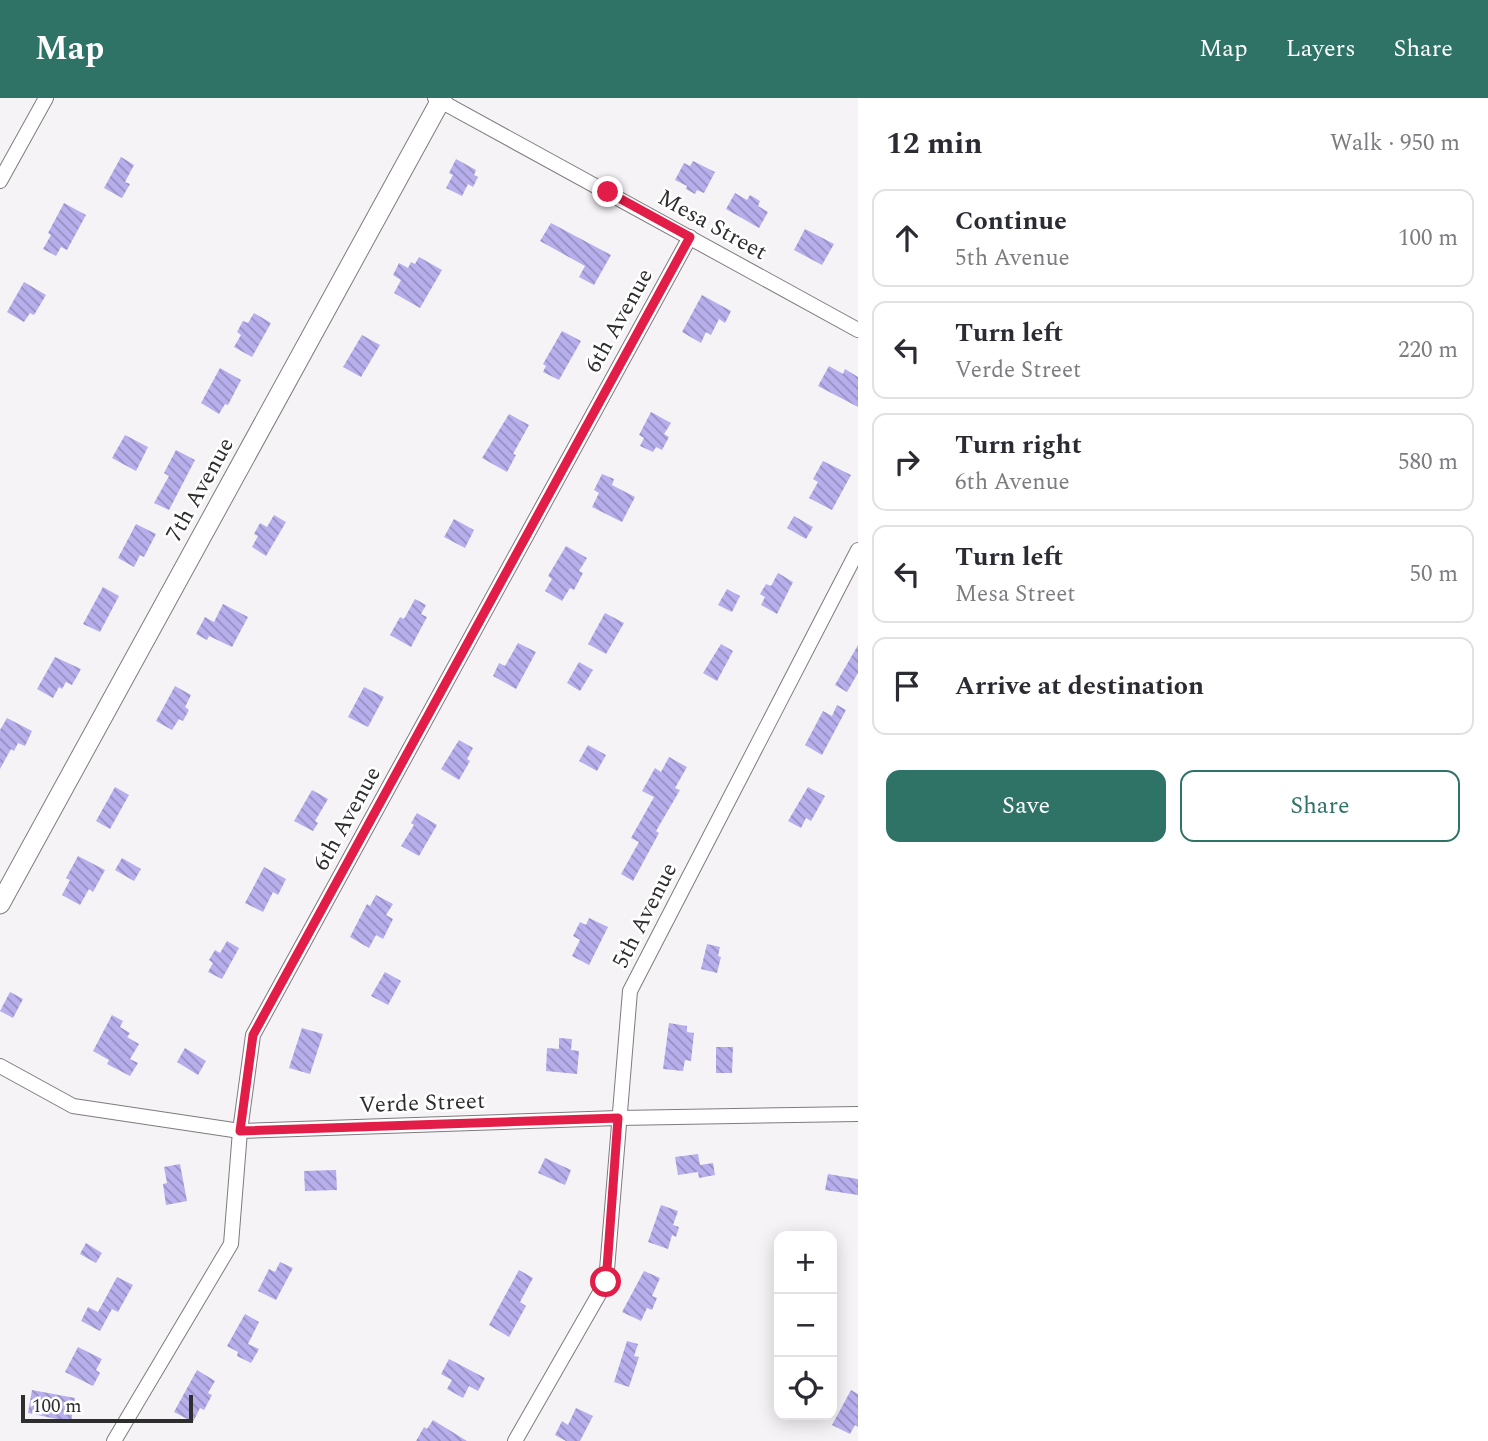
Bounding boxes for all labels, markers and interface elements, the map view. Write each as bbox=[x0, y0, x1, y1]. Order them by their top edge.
text: Map bbox=[35, 24, 104, 74]
text: Map bbox=[1199, 31, 1248, 67]
text: Layers bbox=[1286, 31, 1356, 67]
text: Share bbox=[1394, 31, 1453, 67]
text: 12 min bbox=[886, 121, 983, 167]
text: Walk · 950 m bbox=[1330, 126, 1460, 161]
route end bbox=[592, 176, 623, 207]
street label: Mesa Street bbox=[651, 181, 773, 270]
text: Continue bbox=[955, 201, 1067, 241]
icon: ahead bbox=[888, 219, 926, 257]
text: 100 m bbox=[1398, 221, 1458, 256]
text: 5th Avenue bbox=[955, 241, 1070, 276]
street label: 6th Avenue bbox=[576, 262, 662, 379]
text: Turn left bbox=[955, 313, 1063, 353]
icon: left bbox=[888, 331, 926, 369]
text: 220 m bbox=[1398, 333, 1458, 368]
text: Verde Street bbox=[955, 353, 1081, 388]
text: Turn right bbox=[955, 425, 1082, 465]
street label: 7th Avenue bbox=[157, 431, 243, 548]
icon: right bbox=[888, 443, 926, 481]
text: 580 m bbox=[1398, 445, 1458, 480]
text: 6th Avenue bbox=[955, 465, 1070, 500]
text: Turn left bbox=[955, 537, 1063, 577]
icon: left bbox=[888, 555, 926, 593]
text: 50 m bbox=[1409, 557, 1458, 592]
text: Mesa Street bbox=[955, 577, 1075, 612]
text: Arrive at destination bbox=[955, 666, 1204, 706]
icon: arrive bbox=[888, 667, 926, 705]
street label: 6th Avenue bbox=[304, 760, 390, 877]
button: Save bbox=[886, 770, 1166, 842]
button: Share bbox=[1180, 770, 1460, 842]
street label: 5th Avenue bbox=[604, 857, 687, 975]
street label: Verde Street bbox=[358, 1084, 486, 1123]
map controls bbox=[774, 1231, 837, 1420]
button: + bbox=[774, 1231, 837, 1294]
route start bbox=[590, 1266, 621, 1297]
button: − bbox=[774, 1294, 837, 1357]
button: locate bbox=[774, 1357, 837, 1420]
scale bar bbox=[21, 1392, 192, 1424]
text: 100 m bbox=[32, 1392, 82, 1421]

